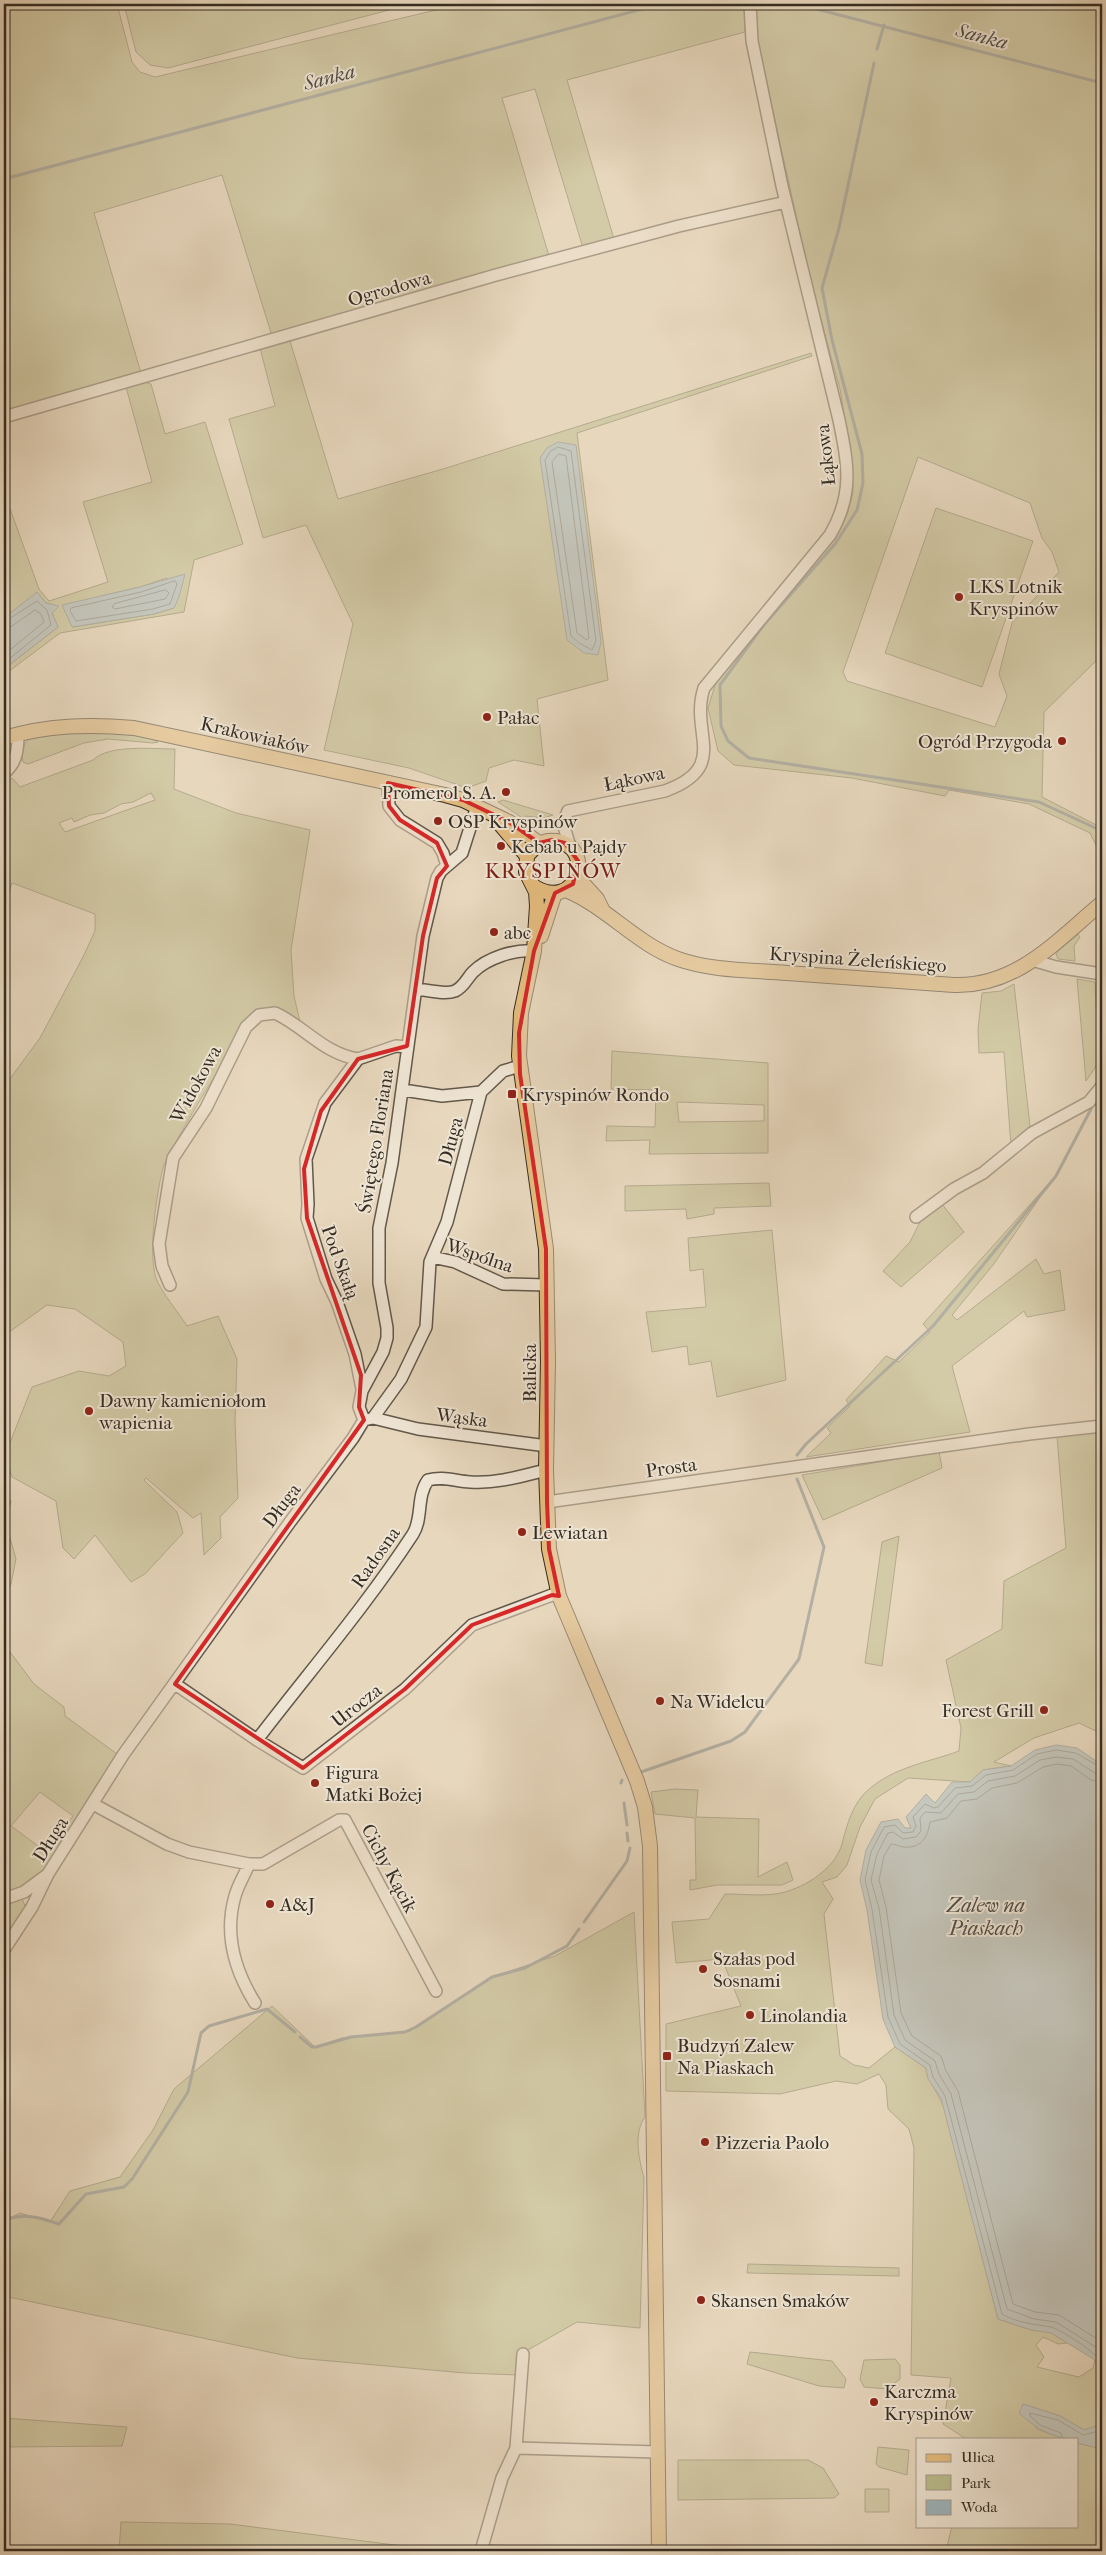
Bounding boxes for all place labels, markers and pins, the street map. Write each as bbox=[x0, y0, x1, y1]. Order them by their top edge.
place label: LKS Lotnik Kryspinów bbox=[969, 576, 1063, 620]
marker: LKS Lotnik Kryspinów bbox=[953, 591, 965, 603]
place label: Pałac bbox=[497, 707, 540, 729]
marker: Pałac bbox=[481, 711, 493, 723]
place label: Ogród Przygoda bbox=[918, 731, 1052, 753]
marker: Ogród Przygoda bbox=[1056, 735, 1068, 747]
place label: Promerol S. A. bbox=[381, 782, 496, 804]
marker: Promerol S. A. bbox=[500, 786, 512, 798]
place label: OSP Kryspinów bbox=[448, 811, 578, 833]
marker: OSP Kryspinów bbox=[432, 815, 444, 827]
place label: Kebab u Pajdy bbox=[511, 836, 627, 858]
marker: Kebab u Pajdy bbox=[495, 840, 507, 852]
place label: abc bbox=[504, 922, 531, 944]
marker: abc bbox=[488, 926, 500, 938]
place label: Kryspinów Rondo bbox=[522, 1084, 670, 1106]
marker: Kryspinów Rondo bbox=[506, 1088, 518, 1100]
place label: Dawny kamieniołom wapienia bbox=[98, 1390, 267, 1434]
marker: Dawny kamieniołom wapienia bbox=[83, 1405, 95, 1417]
place label: Lewiatan bbox=[532, 1522, 608, 1544]
marker: Lewiatan bbox=[516, 1526, 528, 1538]
place label: Na Widelcu bbox=[670, 1691, 765, 1713]
marker: Na Widelcu bbox=[654, 1695, 666, 1707]
place label: Forest Grill bbox=[941, 1700, 1034, 1722]
marker: Forest Grill bbox=[1038, 1704, 1050, 1716]
place label: Figura Matki Bożej bbox=[325, 1762, 422, 1806]
marker: Figura Matki Bożej bbox=[309, 1777, 321, 1789]
place label: A&J bbox=[279, 1894, 315, 1916]
marker: A&J bbox=[264, 1898, 276, 1910]
place label: Szałas pod Sosnami bbox=[713, 1948, 796, 1992]
marker: Szałas pod Sosnami bbox=[697, 1963, 709, 1975]
place label: Linolandia bbox=[760, 2005, 847, 2027]
marker: Linolandia bbox=[744, 2009, 756, 2021]
place label: Budzyń Zalew Na Piaskach bbox=[677, 2035, 795, 2079]
marker: Budzyń Zalew Na Piaskach bbox=[661, 2050, 673, 2062]
place label: Pizzeria Paolo bbox=[715, 2132, 829, 2154]
marker: Pizzeria Paolo bbox=[699, 2136, 711, 2148]
place label: Skansen Smaków bbox=[711, 2290, 850, 2312]
marker: Skansen Smaków bbox=[695, 2294, 707, 2306]
place label: Karczma Kryspinów bbox=[884, 2381, 974, 2425]
marker: Karczma Kryspinów bbox=[868, 2396, 880, 2408]

